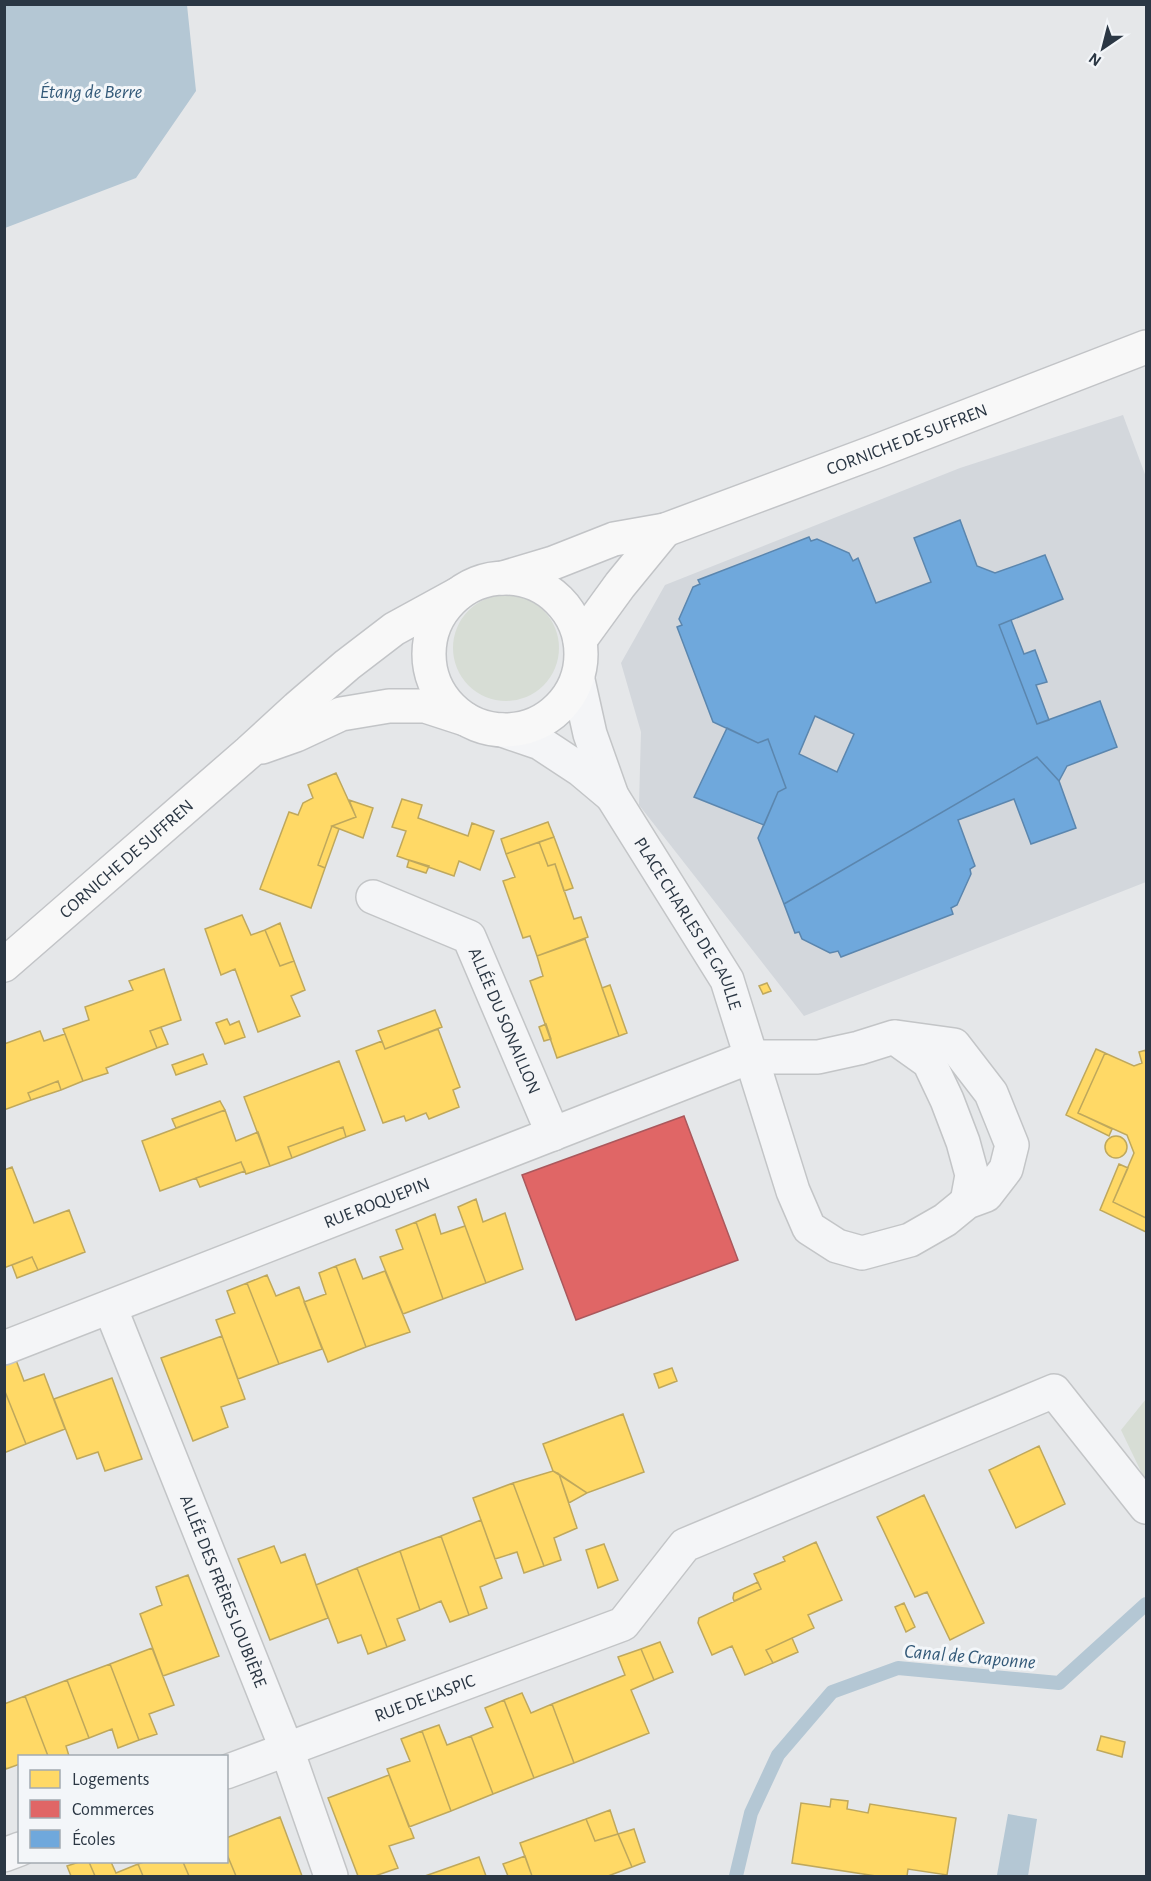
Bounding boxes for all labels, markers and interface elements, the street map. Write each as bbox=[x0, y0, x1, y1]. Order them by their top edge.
north arrow bbox=[1073, 18, 1133, 78]
text: N bbox=[1086, 50, 1104, 69]
water label: Étang de Berre bbox=[40, 81, 143, 102]
street label: CORNICHE DE SUFFREN bbox=[824, 401, 990, 479]
street label: CORNICHE DE SUFFREN bbox=[57, 797, 197, 922]
street label: PLACE CHARLES DE GAULLE bbox=[630, 834, 744, 1012]
street label: ALLÉE DU SONAILLON bbox=[465, 945, 543, 1097]
street label: RUE ROQUEPIN bbox=[322, 1175, 432, 1232]
street label: ALLÉE DES FRÈRES LOUBIÈRE bbox=[176, 1493, 269, 1691]
water label: Canal de Craponne bbox=[903, 1641, 1037, 1673]
street label: RUE DE L'ASPIC bbox=[372, 1672, 478, 1726]
legend bbox=[18, 1755, 228, 1863]
text: Logements bbox=[72, 1771, 150, 1789]
text: Commerces bbox=[72, 1801, 154, 1819]
text: Écoles bbox=[72, 1828, 115, 1849]

